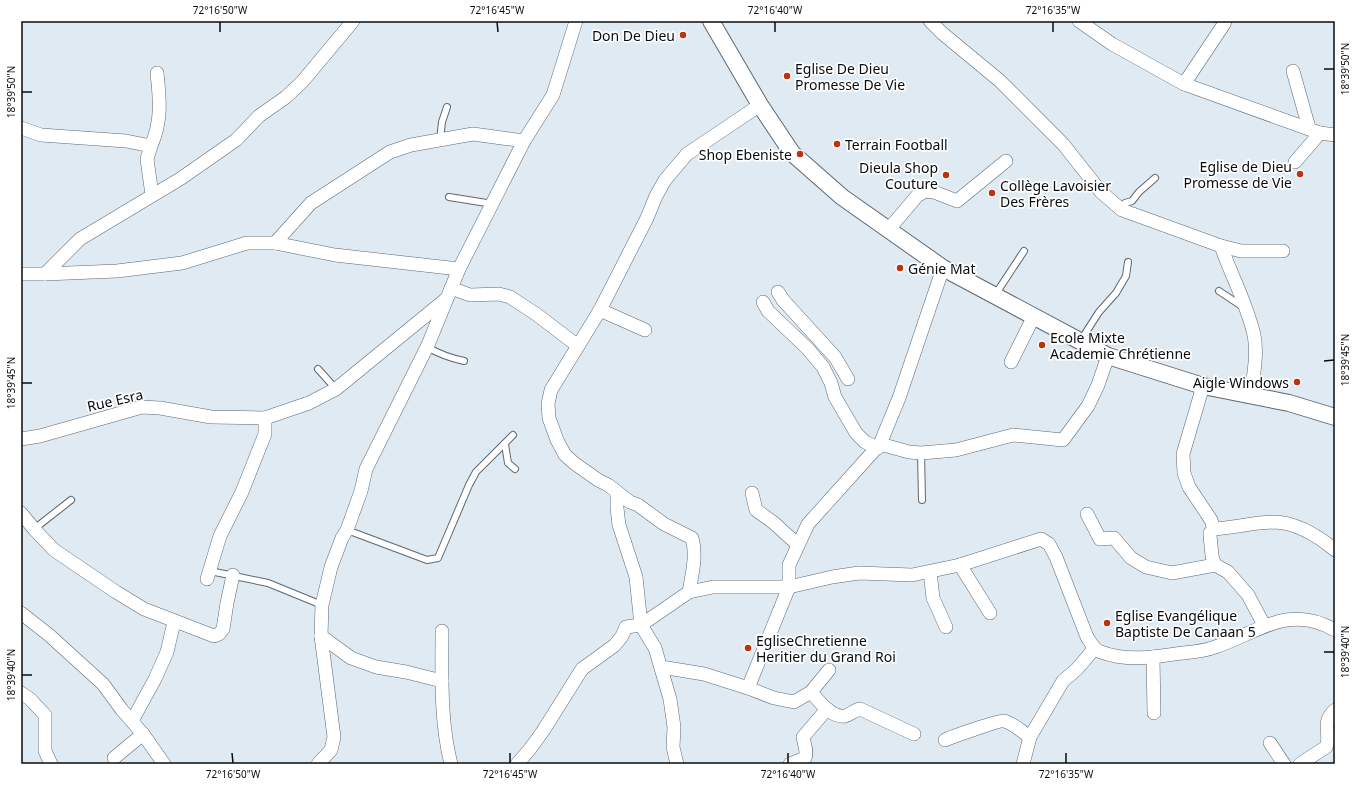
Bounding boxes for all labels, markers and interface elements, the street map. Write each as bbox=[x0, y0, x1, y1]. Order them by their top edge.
text: 72°16'50"W bbox=[193, 3, 248, 17]
text: 72°16'45"W bbox=[470, 3, 525, 17]
text: 72°16'40"W bbox=[748, 3, 803, 17]
text: 72°16'35"W bbox=[1026, 3, 1081, 17]
place label: Don De Dieu bbox=[592, 26, 675, 45]
marker: Don De Dieu bbox=[678, 30, 688, 40]
text: 18°39'50"N bbox=[1338, 43, 1352, 95]
place label: Eglise De Dieu Promesse De Vie bbox=[795, 59, 905, 94]
text: 18°39'50"N bbox=[4, 66, 18, 118]
marker: Eglise De Dieu Promesse De Vie bbox=[782, 71, 792, 81]
place label: Terrain Football bbox=[845, 135, 948, 154]
marker: Terrain Football bbox=[832, 139, 842, 149]
place label: Shop Ebeniste bbox=[699, 145, 792, 164]
marker: Shop Ebeniste bbox=[795, 149, 805, 159]
place label: Eglise de Dieu Promesse de Vie bbox=[1184, 157, 1292, 192]
place label: Dieula Shop Couture bbox=[859, 158, 938, 193]
marker: Eglise de Dieu Promesse de Vie bbox=[1295, 169, 1305, 179]
marker: Dieula Shop Couture bbox=[941, 170, 951, 180]
place label: Collège Lavoisier Des Frères bbox=[1000, 176, 1111, 211]
marker: Collège Lavoisier Des Frères bbox=[987, 188, 997, 198]
place label: Génie Mat bbox=[908, 259, 976, 278]
marker: Génie Mat bbox=[895, 263, 905, 273]
place label: Ecole Mixte Academie Chrétienne bbox=[1050, 328, 1191, 363]
text: 18°39'45"N bbox=[1338, 334, 1352, 386]
marker: Ecole Mixte Academie Chrétienne bbox=[1037, 340, 1047, 350]
text: 18°39'45"N bbox=[4, 357, 18, 409]
place label: Aigle Windows bbox=[1193, 373, 1289, 392]
marker: Aigle Windows bbox=[1292, 377, 1302, 387]
street label: Rue Esra bbox=[85, 384, 145, 416]
place label: Eglise Evangélique Baptiste De Canaan 5 bbox=[1115, 606, 1256, 641]
marker: Eglise Evangélique Baptiste De Canaan 5 bbox=[1102, 618, 1112, 628]
text: 18°39'40"N bbox=[1338, 626, 1352, 678]
place label: EgliseChretienne Heritier du Grand Roi bbox=[756, 631, 896, 666]
marker: EgliseChretienne Heritier du Grand Roi bbox=[743, 643, 753, 653]
text: 18°39'40"N bbox=[4, 649, 18, 701]
text: 72°16'50"W bbox=[206, 767, 261, 781]
text: 72°16'45"W bbox=[483, 767, 538, 781]
text: 72°16'40"W bbox=[761, 767, 816, 781]
text: 72°16'35"W bbox=[1039, 767, 1094, 781]

